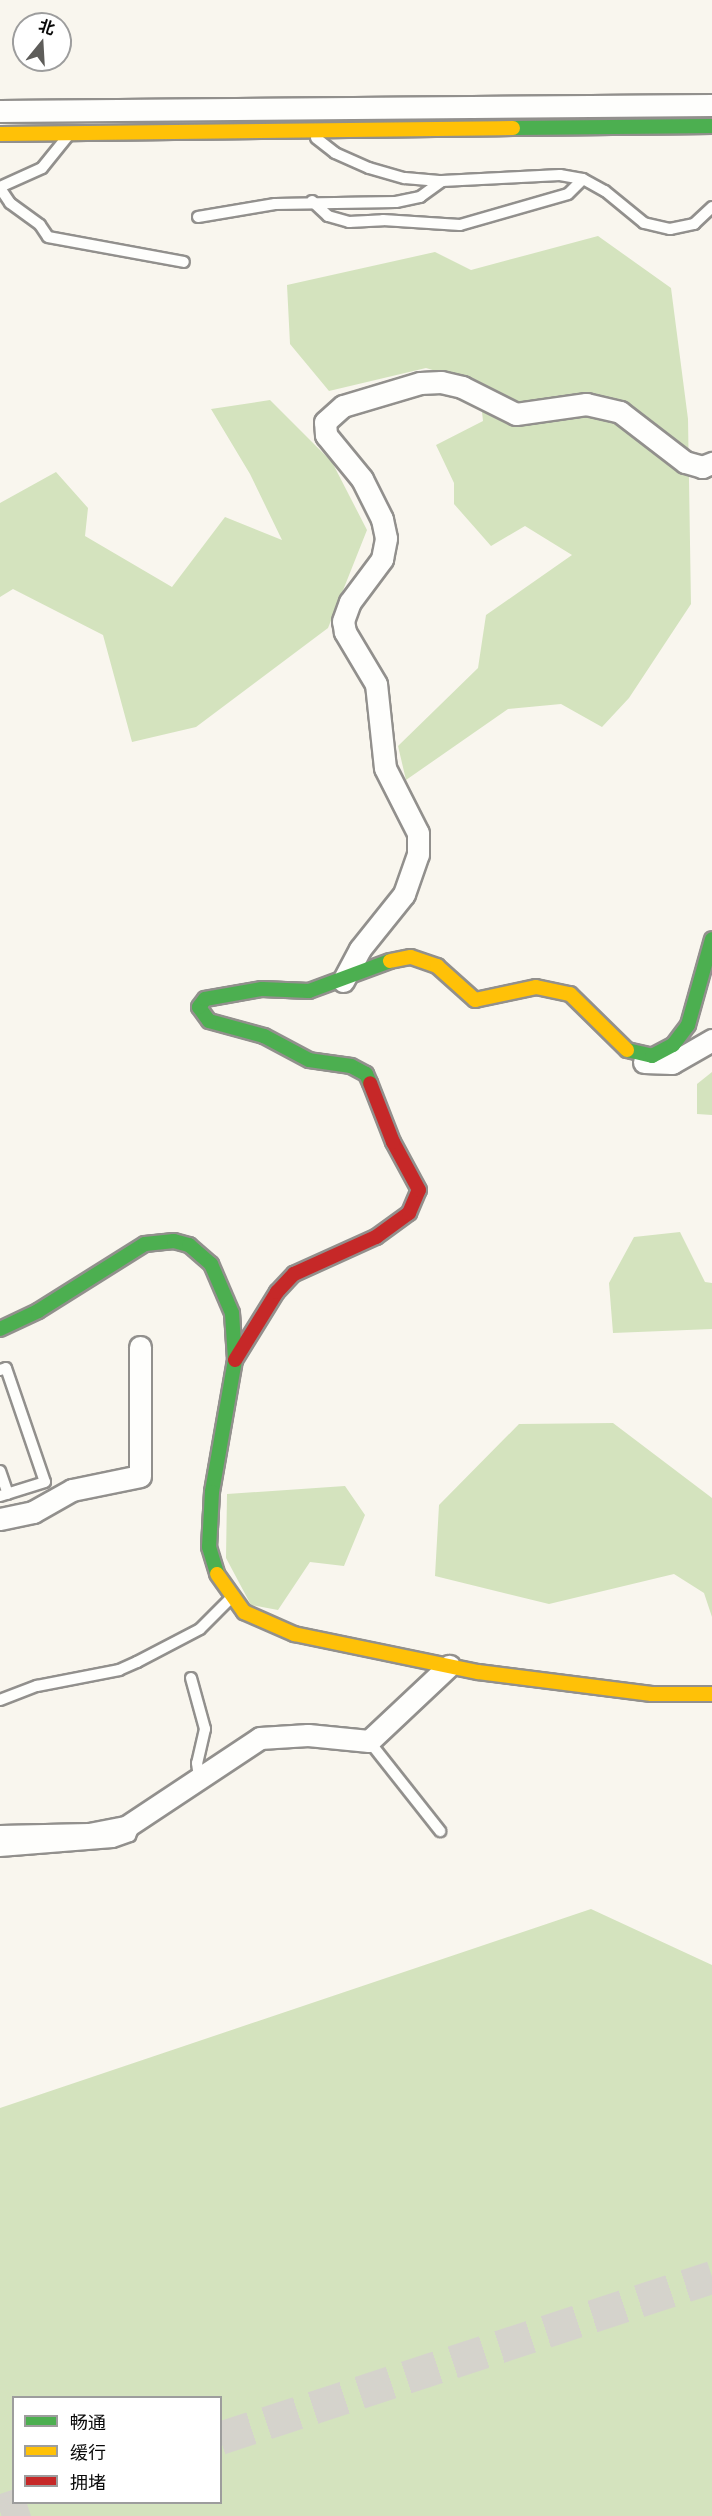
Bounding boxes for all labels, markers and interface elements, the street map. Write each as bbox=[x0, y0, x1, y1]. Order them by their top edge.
north arrow bbox=[12, 12, 72, 72]
text: 北 bbox=[36, 14, 58, 40]
legend bbox=[12, 2396, 222, 2504]
text: 畅通 bbox=[70, 2410, 106, 2434]
text: 缓行 bbox=[70, 2440, 106, 2464]
text: 拥堵 bbox=[70, 2470, 106, 2494]

